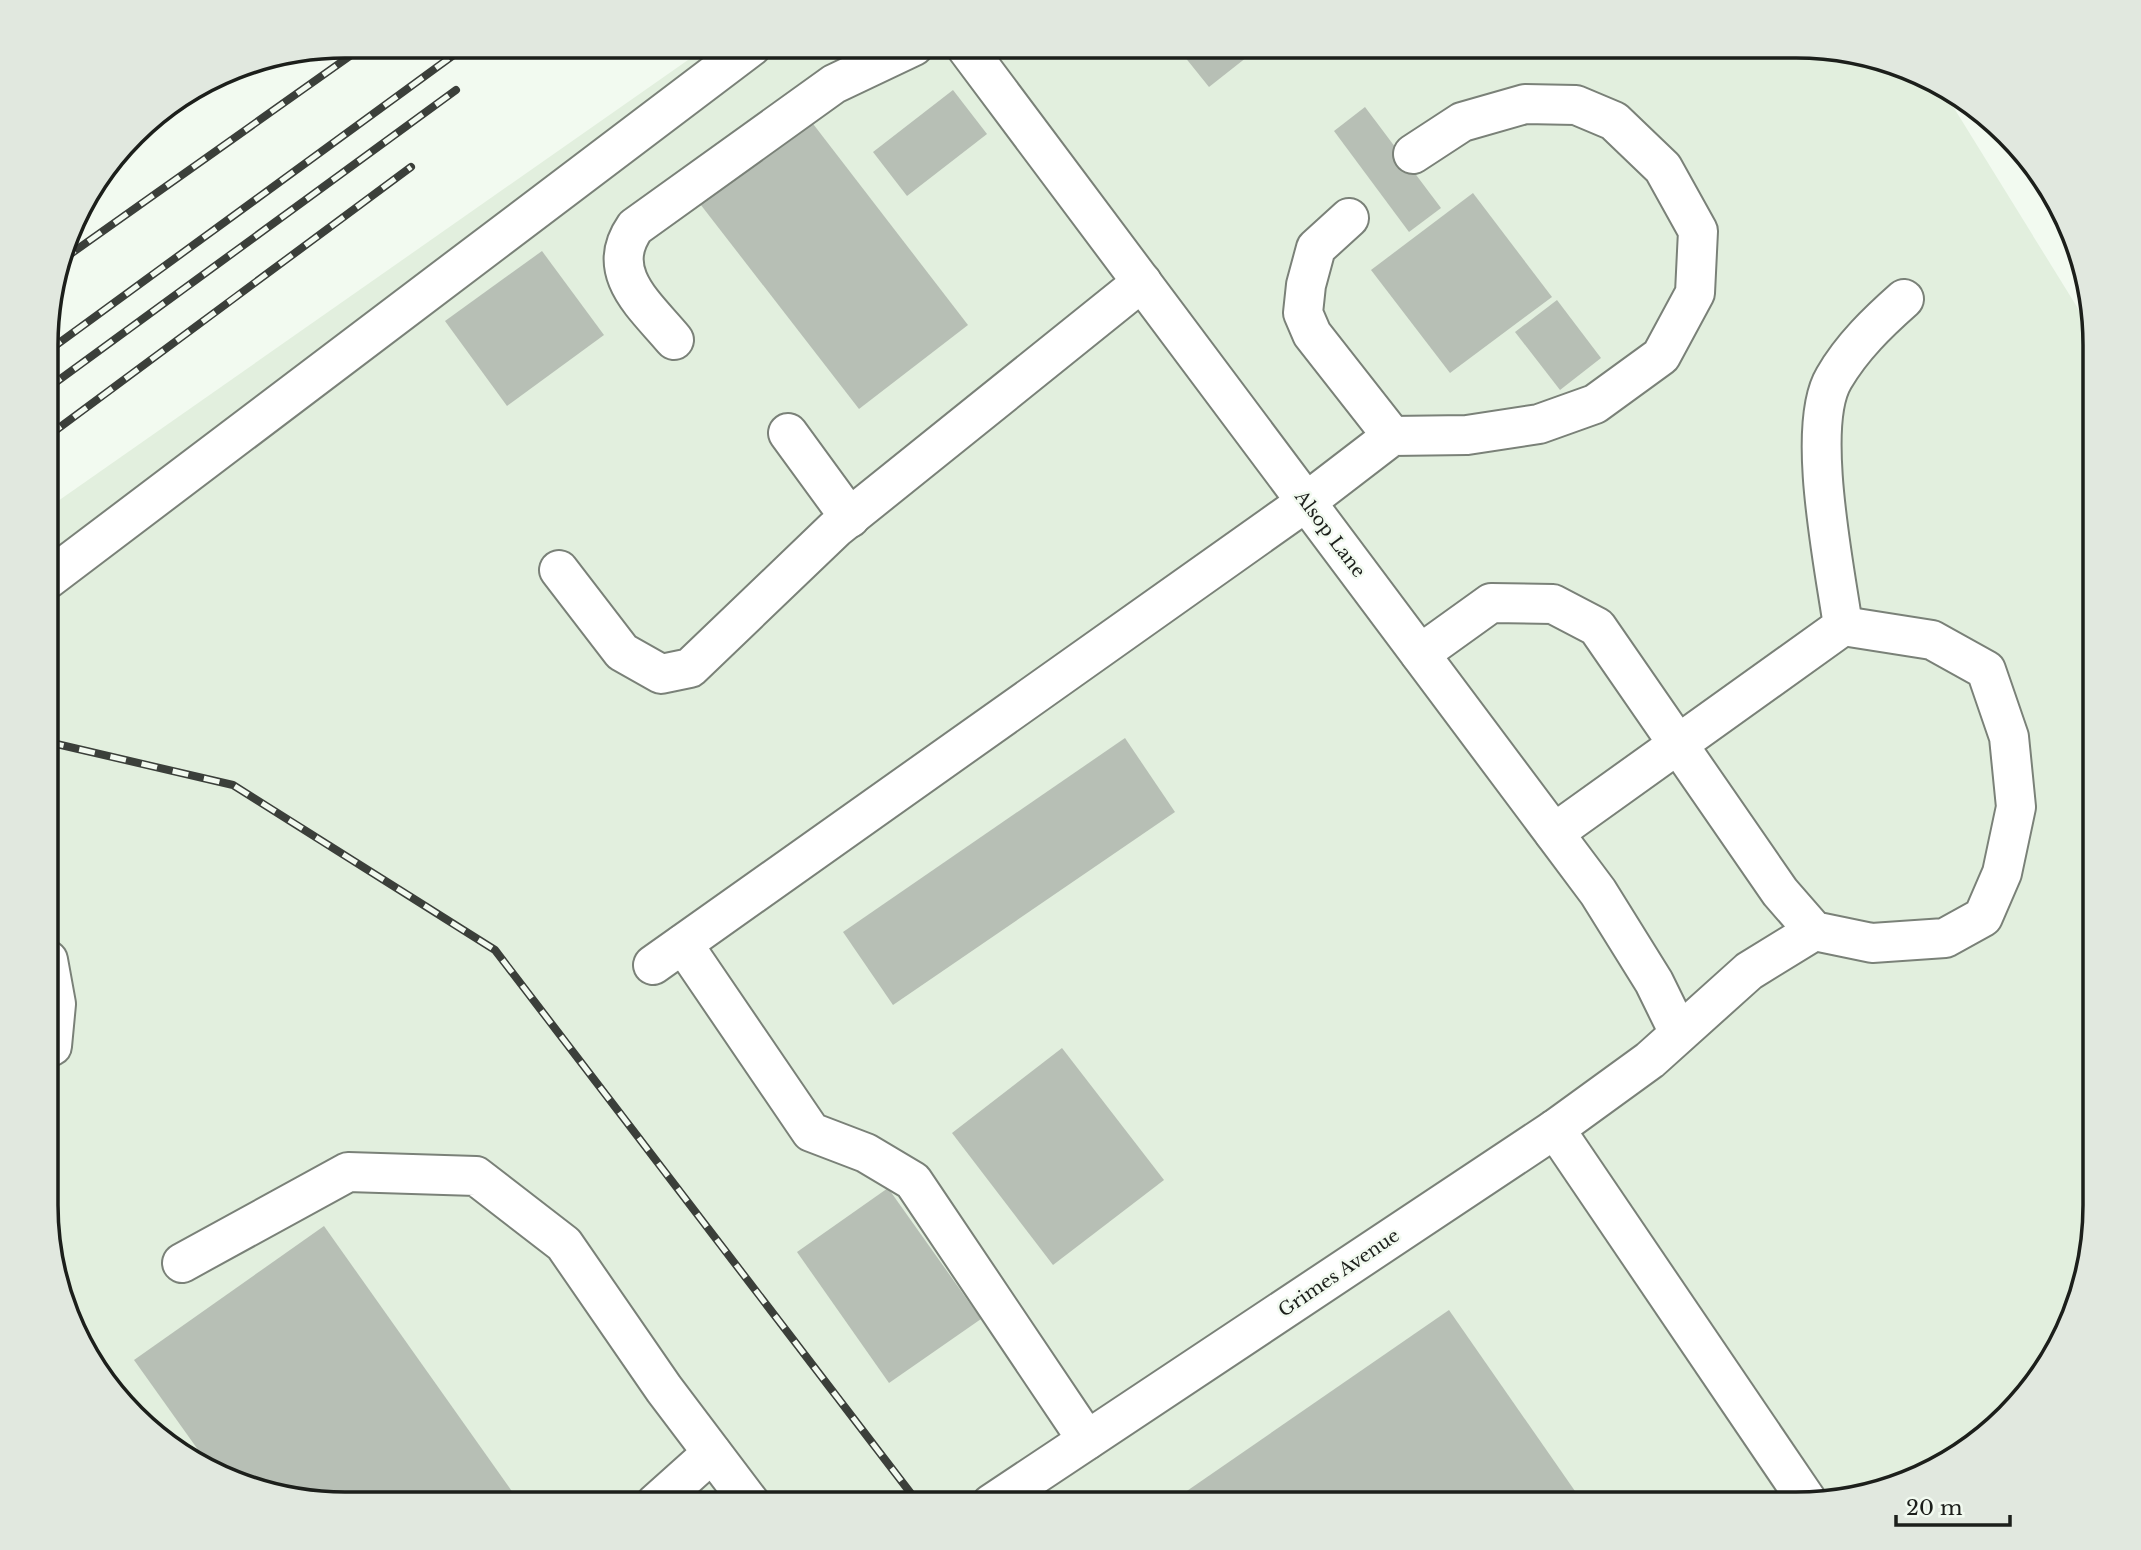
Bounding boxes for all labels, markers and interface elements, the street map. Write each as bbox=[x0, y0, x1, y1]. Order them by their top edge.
street label: Alsop Lane bbox=[1290, 486, 1370, 582]
street label: Grimes Avenue bbox=[1274, 1224, 1404, 1322]
scale bar bbox=[1896, 1484, 2010, 1528]
text: 20 m bbox=[1906, 1495, 1963, 1521]

